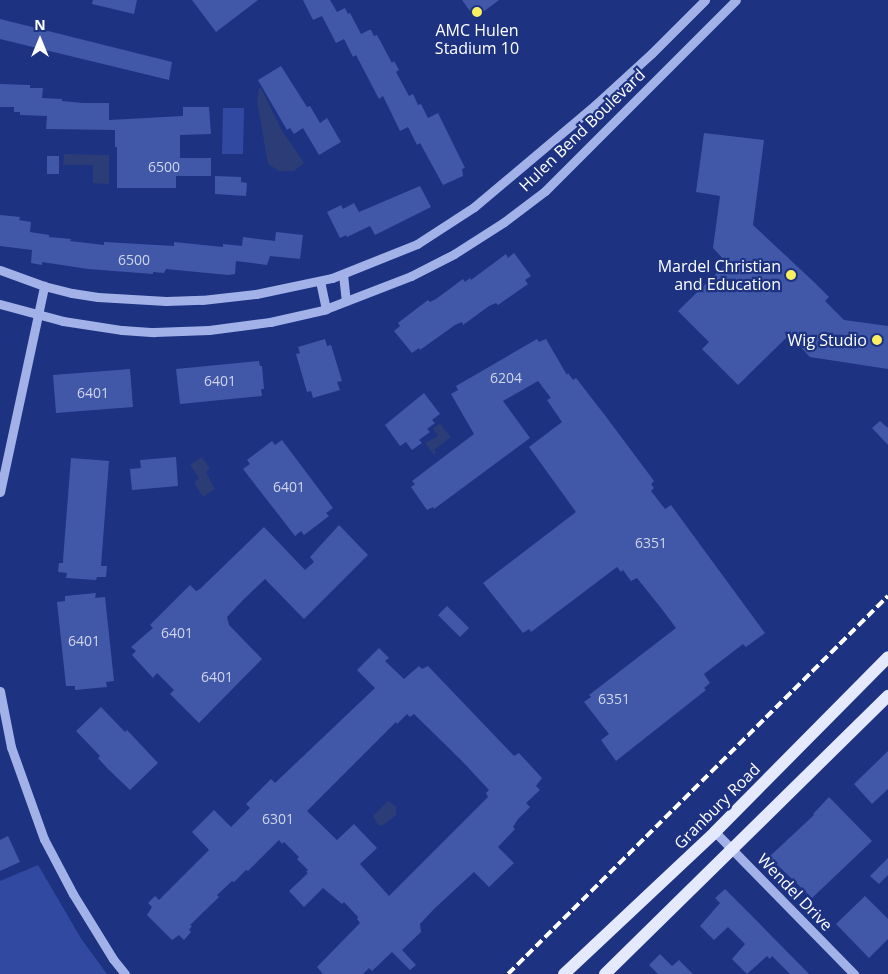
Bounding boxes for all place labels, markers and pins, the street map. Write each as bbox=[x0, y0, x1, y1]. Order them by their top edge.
marker: AMC Hulen Stadium 10 bbox=[471, 6, 483, 18]
place label: AMC Hulen Stadium 10 bbox=[435, 20, 519, 58]
place label: Mardel Christian and Education bbox=[658, 256, 781, 294]
marker: Mardel Christian and Education bbox=[785, 269, 797, 281]
place label: Wig Studio bbox=[788, 330, 867, 350]
marker: Wig Studio bbox=[871, 334, 883, 346]

